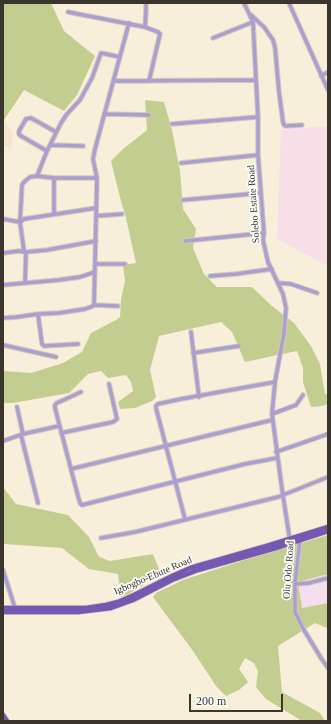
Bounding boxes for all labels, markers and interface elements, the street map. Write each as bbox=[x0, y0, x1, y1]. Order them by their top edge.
street label: Solebo Estate Road bbox=[245, 165, 263, 243]
street label: Olu Odo Road bbox=[281, 540, 297, 600]
street label: Igbogbo-Ebute Road bbox=[112, 554, 194, 598]
scale bar bbox=[191, 686, 285, 712]
text: 200 m bbox=[196, 694, 226, 708]

